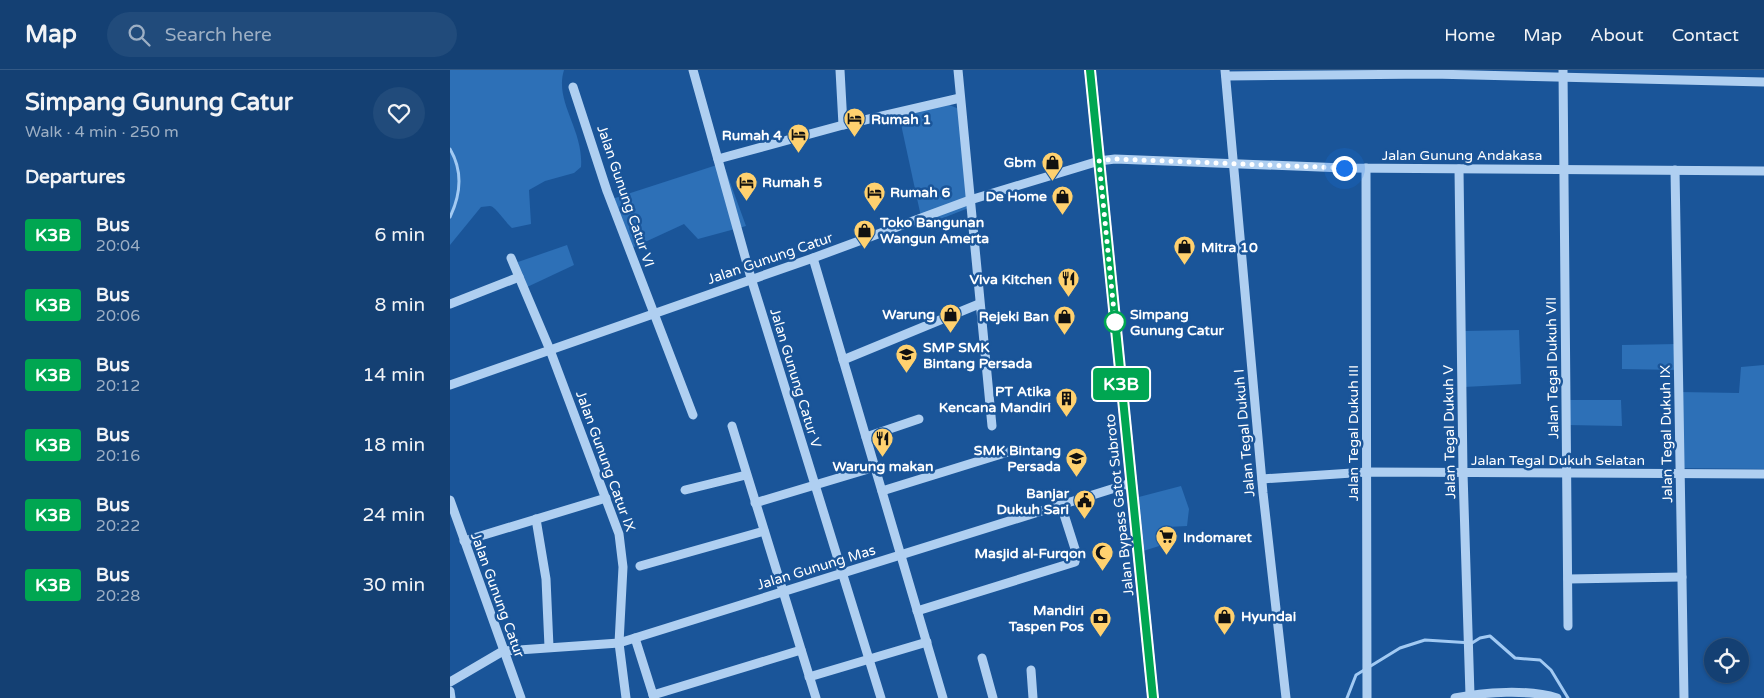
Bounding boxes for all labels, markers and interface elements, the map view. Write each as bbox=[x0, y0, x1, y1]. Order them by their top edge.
search box bbox=[107, 12, 457, 57]
text: Map bbox=[25, 20, 77, 49]
icon: search bbox=[125, 21, 153, 49]
text: Search here bbox=[165, 24, 272, 46]
text: Home bbox=[1444, 24, 1495, 46]
text: Map bbox=[1523, 24, 1562, 46]
text: About bbox=[1590, 24, 1644, 46]
text: Contact bbox=[1672, 24, 1739, 46]
button: heart bbox=[373, 87, 425, 139]
text: Simpang Gunung Catur bbox=[25, 88, 293, 117]
hotel icon: Rumah 1 bbox=[843, 107, 867, 138]
place label: Rumah 1 bbox=[871, 111, 931, 128]
text: Walk · 4 min · 250 m bbox=[25, 122, 179, 142]
street label: Jalan Gunung Catur VI bbox=[593, 123, 658, 269]
hotel icon: Rumah 4 bbox=[786, 123, 810, 154]
place label: Rumah 4 bbox=[722, 127, 782, 144]
street label: Jalan Gunung Andakasa bbox=[1382, 147, 1542, 164]
shop icon: Gbm bbox=[1040, 150, 1064, 181]
place label: Gbm bbox=[1004, 154, 1036, 171]
your location bbox=[1332, 156, 1357, 181]
text: Departures bbox=[25, 166, 125, 188]
hotel icon: Rumah 5 bbox=[734, 170, 758, 201]
place label: Rumah 5 bbox=[762, 174, 822, 191]
hotel icon: Rumah 6 bbox=[862, 180, 886, 211]
place label: Rumah 6 bbox=[890, 184, 950, 201]
shop icon: De Home bbox=[1051, 184, 1075, 215]
place label: De Home bbox=[986, 188, 1047, 205]
text: Bus bbox=[96, 214, 130, 236]
place label: Toko Bangunan Wangun Amerta bbox=[879, 214, 989, 247]
shop icon: Toko Bangunan Wangun Amerta bbox=[852, 218, 876, 249]
text: K3B bbox=[35, 224, 71, 246]
text: 6 min bbox=[374, 224, 425, 246]
street label: Jalan Gunung Catur bbox=[705, 229, 836, 288]
shop icon: Mitra 10 bbox=[1173, 235, 1197, 266]
text: 20:04 bbox=[96, 236, 140, 256]
place label: Mitra 10 bbox=[1201, 239, 1258, 256]
restaurant icon: Viva Kitchen bbox=[1056, 267, 1080, 298]
place label: Viva Kitchen bbox=[970, 271, 1052, 288]
text: Bus bbox=[96, 284, 130, 306]
text: K3B bbox=[35, 294, 71, 316]
text: 8 min bbox=[374, 294, 425, 316]
street label: Jalan Tegal Dukuh VII bbox=[1543, 297, 1562, 439]
shop icon: Warung bbox=[939, 302, 963, 333]
shop icon: Rejeki Ban bbox=[1053, 304, 1077, 335]
text: 20:06 bbox=[96, 306, 140, 326]
street label: Jalan Gunung Catur V bbox=[766, 306, 825, 450]
place label: Warung bbox=[882, 306, 935, 323]
place label: Simpang Gunung Catur bbox=[1130, 306, 1224, 339]
place label: Rejeki Ban bbox=[979, 308, 1049, 325]
marker: Simpang Gunung Catur bbox=[1104, 311, 1126, 333]
place label: SMP SMK Bintang Persada bbox=[923, 339, 1033, 372]
school or university icon: SMP SMK Bintang Persada bbox=[895, 343, 919, 374]
text: Bus bbox=[96, 354, 130, 376]
text: K3B bbox=[35, 364, 71, 386]
text: 14 min bbox=[362, 364, 425, 386]
street label: Jalan Tegal Dukuh V bbox=[1440, 364, 1459, 499]
street label: Jalan Tegal Dukuh III bbox=[1345, 365, 1362, 501]
street label: Jalan Tegal Dukuh IX bbox=[1657, 365, 1676, 503]
line badge: K3B bbox=[1092, 368, 1150, 400]
street label: Jalan Tegal Dukuh I bbox=[1230, 368, 1259, 498]
text: K3B bbox=[1103, 373, 1139, 395]
text: 20:12 bbox=[96, 376, 140, 396]
place label: PT Atika Kencana Mandiri bbox=[939, 383, 1051, 416]
building icon: PT Atika Kencana Mandiri bbox=[1055, 387, 1079, 418]
street label: Jalan Gunung Catur IX bbox=[572, 388, 639, 534]
street label: Jalan Bypass Gatot Subroto bbox=[1101, 413, 1138, 597]
text: Bus bbox=[96, 424, 130, 446]
restaurant icon: Warung makan bbox=[871, 426, 895, 457]
text: K3B bbox=[35, 434, 71, 456]
text: 18 min bbox=[362, 434, 425, 456]
place label: SMK Bintang Persada bbox=[974, 442, 1061, 475]
text: 20:16 bbox=[96, 446, 140, 466]
school or university icon: SMK Bintang Persada bbox=[1065, 446, 1089, 477]
street label: Jalan Tegal Dukuh Selatan bbox=[1471, 452, 1645, 469]
place label: Warung makan bbox=[833, 458, 933, 475]
place label: Banjar Dukuh Sari bbox=[996, 485, 1070, 518]
public building icon: Banjar Dukuh Sari bbox=[1073, 489, 1097, 520]
text: Bus bbox=[96, 494, 130, 516]
text: K3B bbox=[35, 504, 71, 526]
text: 24 min bbox=[362, 504, 425, 526]
text: 20:22 bbox=[96, 516, 140, 536]
supermarket icon: Indomaret bbox=[1155, 525, 1179, 556]
place label: Indomaret bbox=[1183, 529, 1253, 546]
street label: Jalan Gunung Catur bbox=[467, 530, 528, 661]
street label: Jalan Gunung Mas bbox=[755, 541, 878, 594]
mosque icon: Masjid al-Furqon bbox=[1090, 541, 1114, 572]
place label: Masjid al-Furqon bbox=[975, 545, 1086, 562]
text: Bus bbox=[96, 564, 130, 586]
text: K3B bbox=[35, 574, 71, 596]
text: 30 min bbox=[362, 574, 425, 596]
text: 20:28 bbox=[96, 586, 140, 606]
place label: Mandiri Taspen Pos bbox=[1008, 602, 1084, 635]
shop icon: Hyundai bbox=[1213, 604, 1237, 635]
bank icon: Mandiri Taspen Pos bbox=[1088, 606, 1112, 637]
place label: Hyundai bbox=[1241, 608, 1296, 625]
map controls bbox=[1704, 638, 1749, 683]
button: locate bbox=[1704, 638, 1749, 683]

